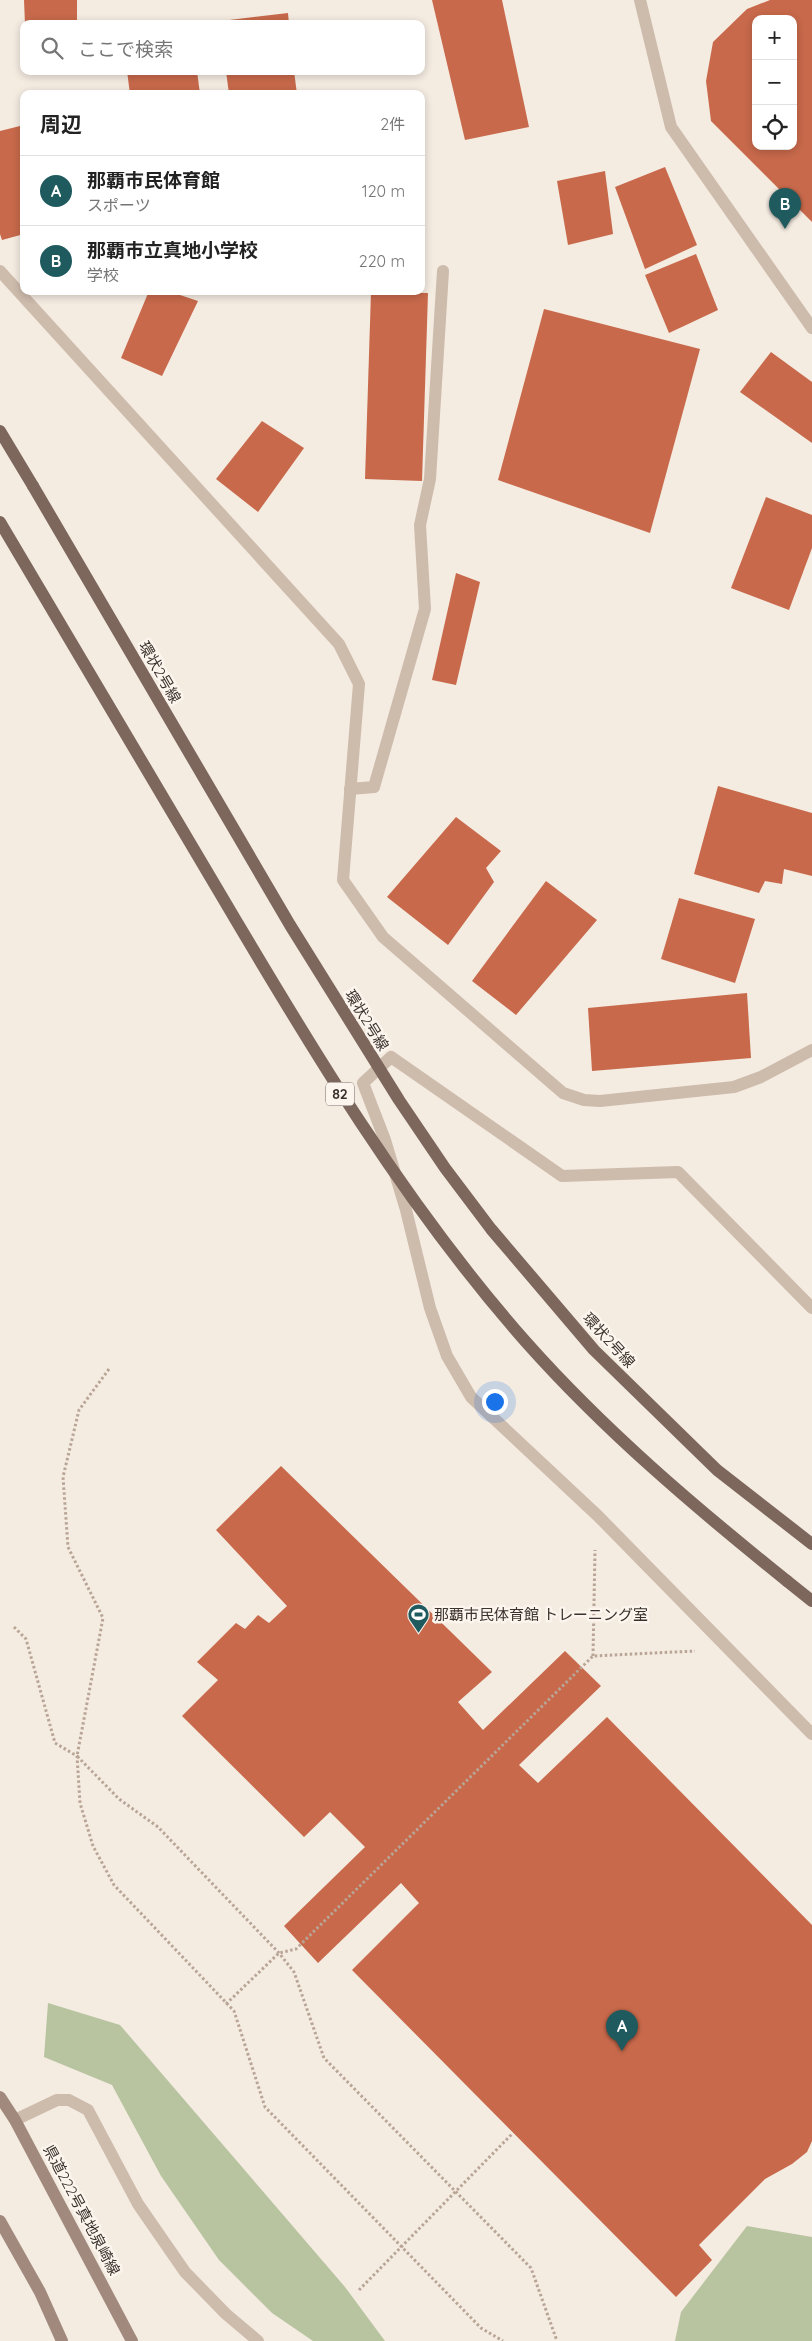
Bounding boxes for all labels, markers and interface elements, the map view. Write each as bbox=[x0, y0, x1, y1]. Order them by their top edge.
map controls bbox=[752, 15, 797, 150]
button: + bbox=[752, 15, 797, 60]
search box bbox=[20, 20, 425, 75]
icon: search bbox=[38, 34, 66, 62]
text: ここで検索 bbox=[78, 37, 173, 61]
button: − bbox=[752, 60, 797, 105]
button: locate bbox=[752, 105, 797, 150]
text: 周辺 bbox=[40, 111, 82, 137]
text: 2件 bbox=[380, 114, 405, 134]
text: 那覇市民体育館 bbox=[87, 168, 220, 192]
text: A bbox=[51, 181, 61, 201]
text: 120 m bbox=[362, 181, 405, 201]
pin: B bbox=[769, 188, 801, 229]
text: スポーツ bbox=[87, 195, 151, 215]
text: 那覇市立真地小学校 bbox=[87, 238, 258, 262]
text: B bbox=[51, 251, 61, 271]
text: 220 m bbox=[359, 251, 405, 271]
text: 学校 bbox=[87, 265, 119, 285]
street label: 環状2号線 bbox=[135, 638, 185, 706]
street label: 環状2号線 bbox=[341, 986, 393, 1054]
road number: 82 bbox=[326, 1082, 354, 1106]
street label: 環状2号線 bbox=[579, 1309, 639, 1371]
your location bbox=[482, 1389, 508, 1415]
sports icon: 那覇市民体育館 トレーニング室 bbox=[406, 1602, 430, 1633]
place label: 那覇市民体育館 トレーニング室 bbox=[434, 1605, 648, 1624]
pin: A bbox=[606, 2010, 638, 2051]
street label: 県道222号真地泉崎線 bbox=[40, 2142, 124, 2278]

